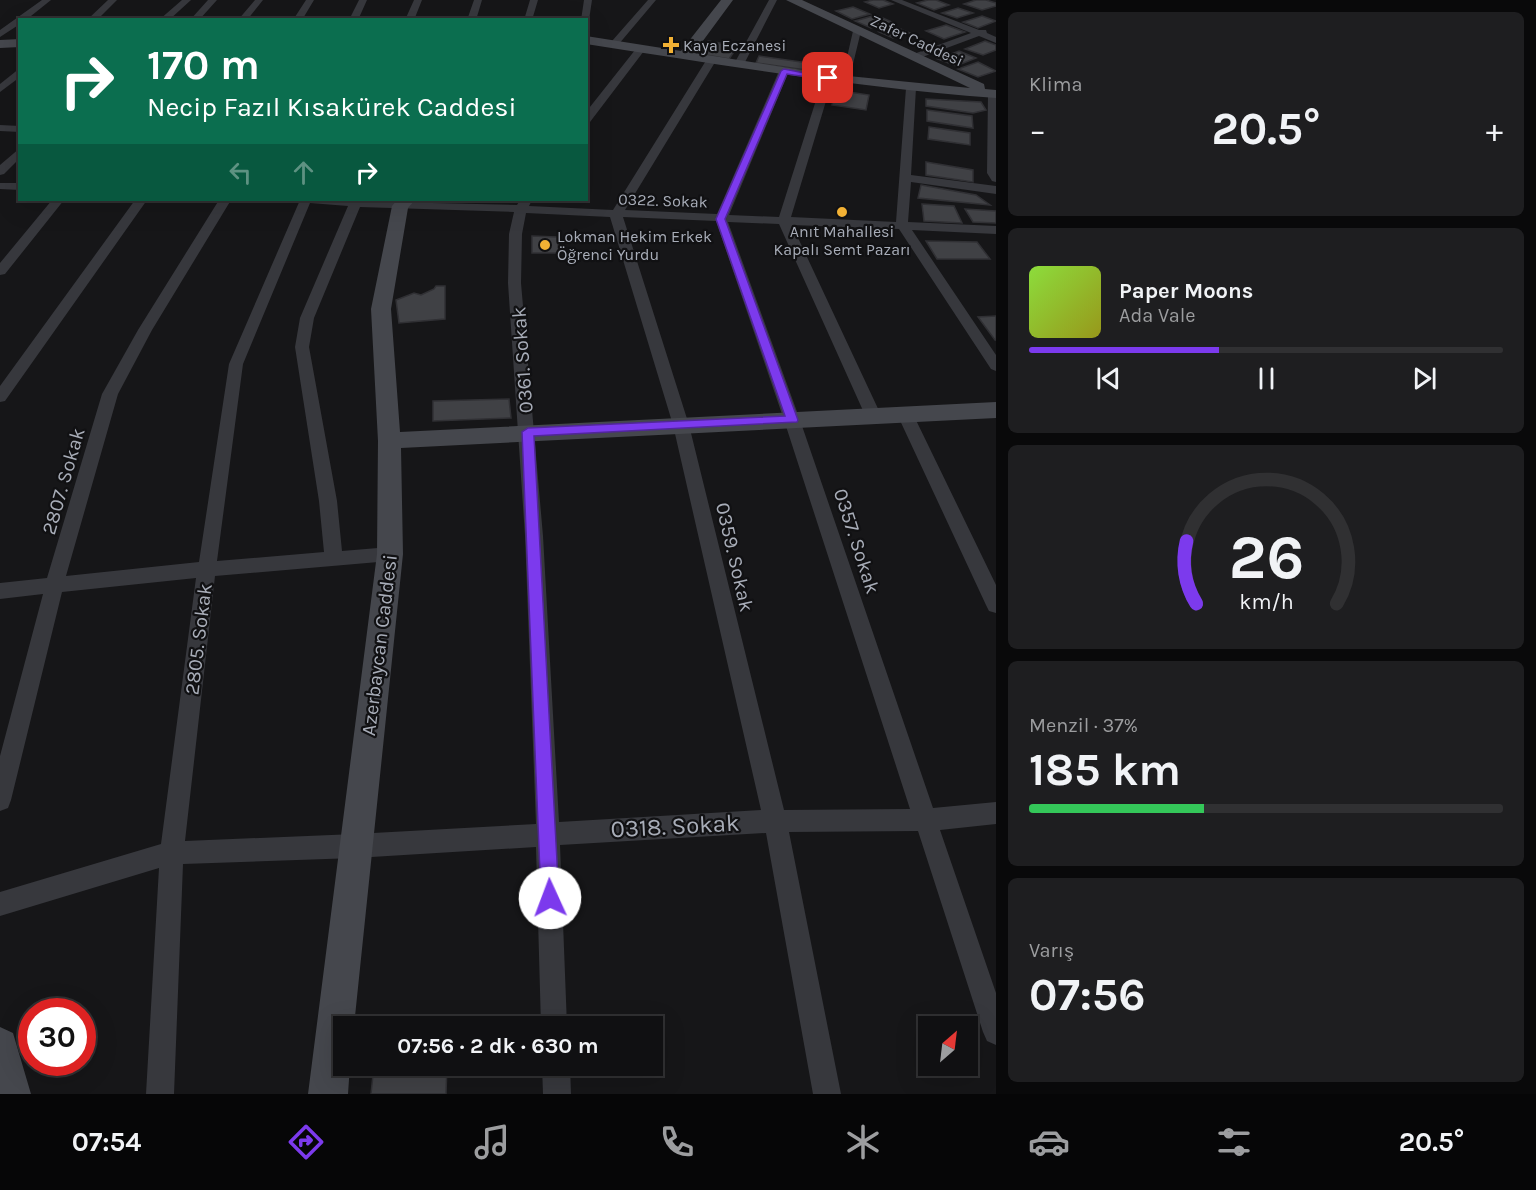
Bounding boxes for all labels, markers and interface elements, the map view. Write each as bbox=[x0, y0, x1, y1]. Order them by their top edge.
street label: Zafer Caddesi bbox=[867, 11, 966, 70]
place label: Kaya Eczanesi bbox=[683, 36, 786, 55]
marker: Kaya Eczanesi bbox=[664, 38, 678, 52]
text: 170 m bbox=[147, 40, 260, 90]
icon: right bbox=[48, 42, 126, 120]
pin bbox=[802, 52, 853, 103]
icon: arrive bbox=[811, 61, 844, 94]
text: Klima bbox=[1029, 73, 1082, 96]
text: Necip Fazıl Kısakürek Caddesi bbox=[147, 91, 517, 123]
text: 20.5° bbox=[1211, 103, 1321, 155]
text: − bbox=[1029, 111, 1046, 149]
text: + bbox=[1486, 111, 1503, 149]
icon: left bbox=[224, 156, 257, 189]
icon: ahead bbox=[287, 156, 320, 189]
icon: right bbox=[350, 156, 383, 189]
street label: 0322. Sokak bbox=[618, 189, 708, 212]
marker: Anıt Mahallesi Kapalı Semt Pazarı bbox=[835, 205, 849, 219]
place label: Anıt Mahallesi Kapalı Semt Pazarı bbox=[773, 222, 911, 259]
place label: Lokman Hekim Erkek Öğrenci Yurdu bbox=[557, 227, 712, 264]
marker: Lokman Hekim Erkek Öğrenci Yurdu bbox=[538, 238, 552, 252]
text: Paper Moons bbox=[1119, 278, 1253, 304]
text: Ada Vale bbox=[1119, 304, 1196, 327]
street label: 0361. Sokak bbox=[507, 306, 538, 414]
icon: previous bbox=[1092, 362, 1125, 395]
icon: pause bbox=[1250, 362, 1283, 395]
icon: next bbox=[1408, 362, 1441, 395]
street label: 2807. Sokak bbox=[37, 425, 90, 537]
street label: 0357. Sokak bbox=[829, 486, 884, 597]
street label: 0359. Sokak bbox=[711, 500, 758, 614]
text: 26 bbox=[1228, 521, 1304, 594]
street label: Azerbaycan Caddesi bbox=[357, 553, 402, 737]
street label: 2805. Sokak bbox=[180, 582, 217, 696]
text: km/h bbox=[1239, 589, 1293, 614]
text: Menzil · 37% bbox=[1029, 714, 1138, 737]
text: 185 km bbox=[1029, 744, 1181, 796]
street label: 0318. Sokak bbox=[610, 809, 740, 843]
position arrow bbox=[518, 866, 582, 930]
text: Varış bbox=[1029, 939, 1074, 962]
text: 07:56 bbox=[1029, 969, 1145, 1021]
speed limit sign: 30 bbox=[18, 998, 96, 1076]
north arrow bbox=[918, 1016, 978, 1076]
map controls bbox=[918, 1016, 978, 1076]
text: 07:56 · 2 dk · 630 m bbox=[397, 1033, 599, 1059]
icon: directions bbox=[285, 1121, 327, 1163]
icon: music bbox=[471, 1121, 513, 1163]
icon: phone bbox=[656, 1121, 698, 1163]
icon: climate bbox=[842, 1121, 884, 1163]
icon: car bbox=[1028, 1121, 1070, 1163]
icon: filters bbox=[1213, 1121, 1255, 1163]
text: 07:54 bbox=[72, 1126, 141, 1158]
text: 20.5° bbox=[1399, 1126, 1464, 1158]

